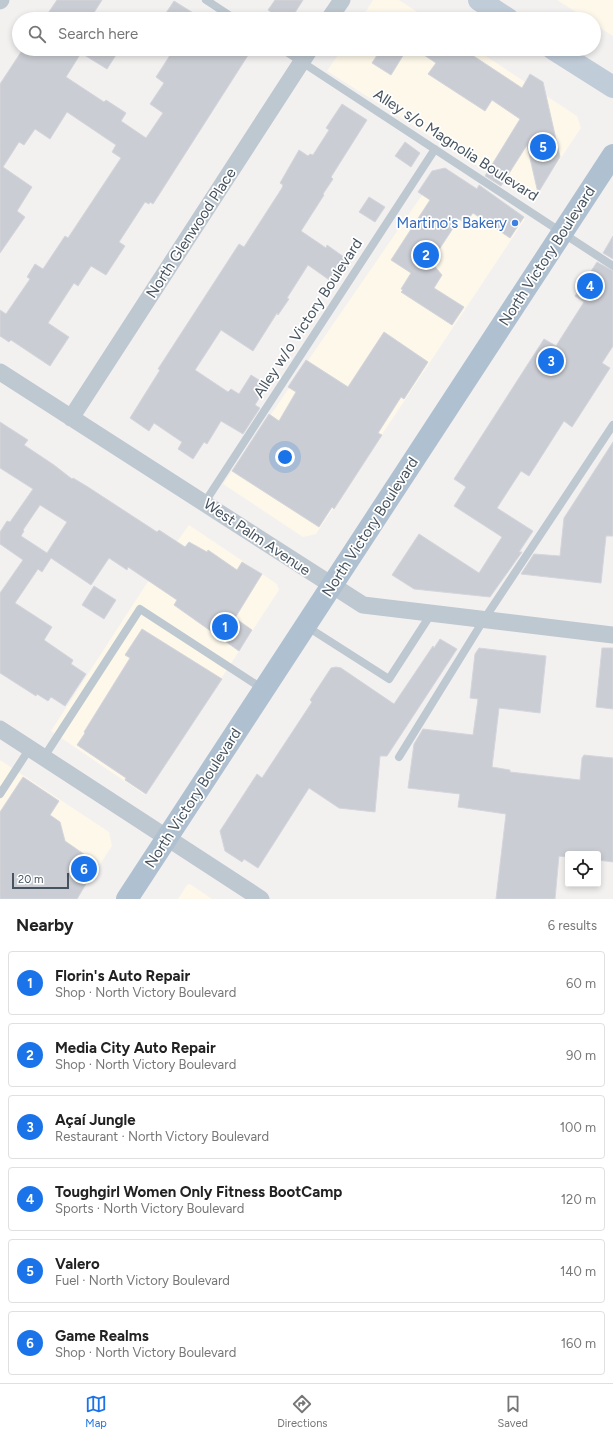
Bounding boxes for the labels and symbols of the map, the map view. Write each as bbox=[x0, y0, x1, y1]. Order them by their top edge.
street label: Alley s/o Magnolia Boulevard bbox=[370, 85, 542, 205]
pin: 5 bbox=[530, 132, 556, 162]
street label: North Glenwood Place bbox=[142, 164, 240, 302]
street label: North Victory Boulevard bbox=[495, 183, 599, 329]
place label: Martino's Bakery bbox=[397, 214, 507, 232]
marker: Martino's Bakery bbox=[510, 218, 520, 228]
street label: Alley w/o Victory Boulevard bbox=[250, 235, 366, 401]
pin: 2 bbox=[413, 240, 439, 270]
pin: 4 bbox=[577, 271, 603, 301]
pin: 3 bbox=[538, 346, 564, 376]
your location bbox=[275, 447, 295, 467]
street label: North Victory Boulevard bbox=[318, 454, 422, 600]
street label: West Palm Avenue bbox=[200, 495, 314, 579]
pin: 1 bbox=[212, 612, 238, 642]
street label: North Victory Boulevard bbox=[141, 725, 245, 871]
pin: 6 bbox=[71, 854, 97, 884]
scale bar bbox=[12, 871, 69, 890]

